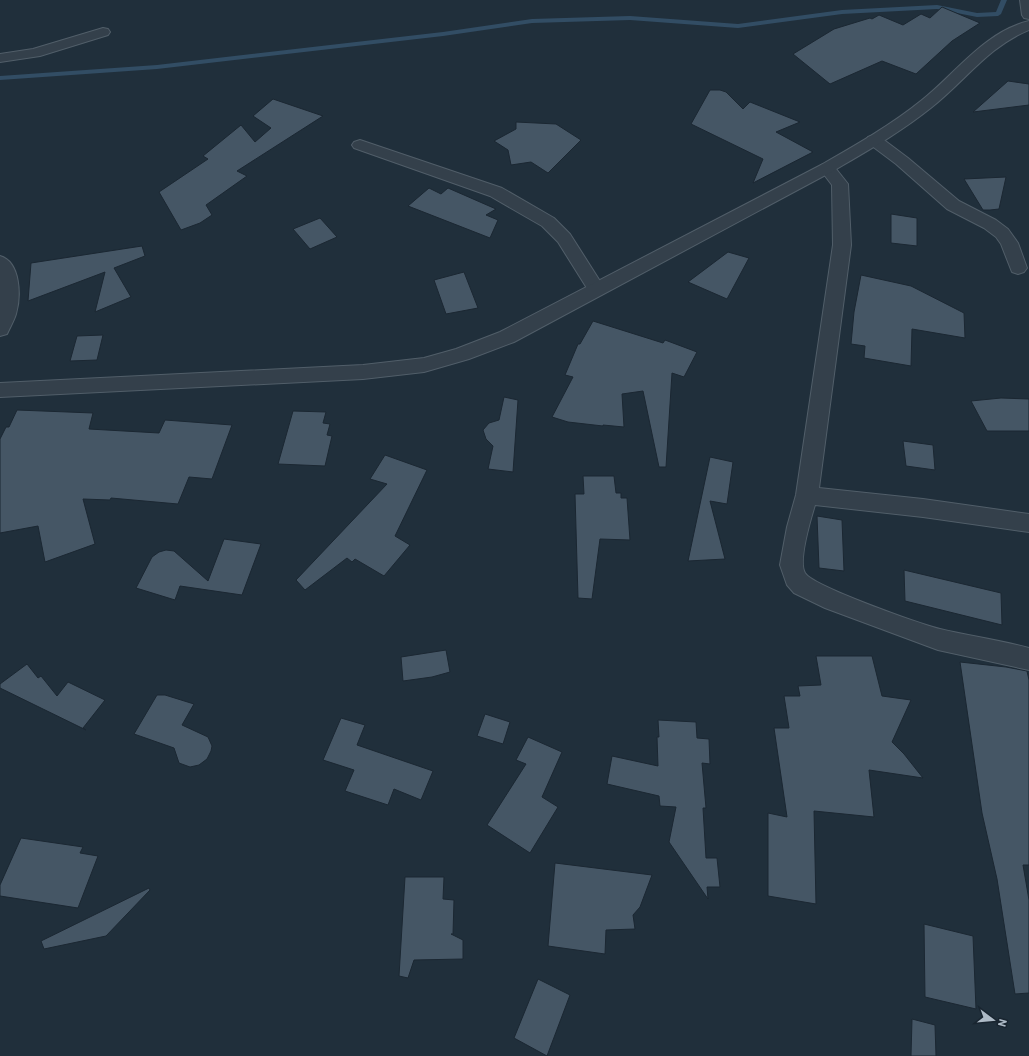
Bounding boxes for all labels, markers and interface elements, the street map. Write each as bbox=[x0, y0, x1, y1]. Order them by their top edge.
north arrow bbox=[973, 1000, 1013, 1040]
text: N bbox=[996, 1018, 1010, 1028]

